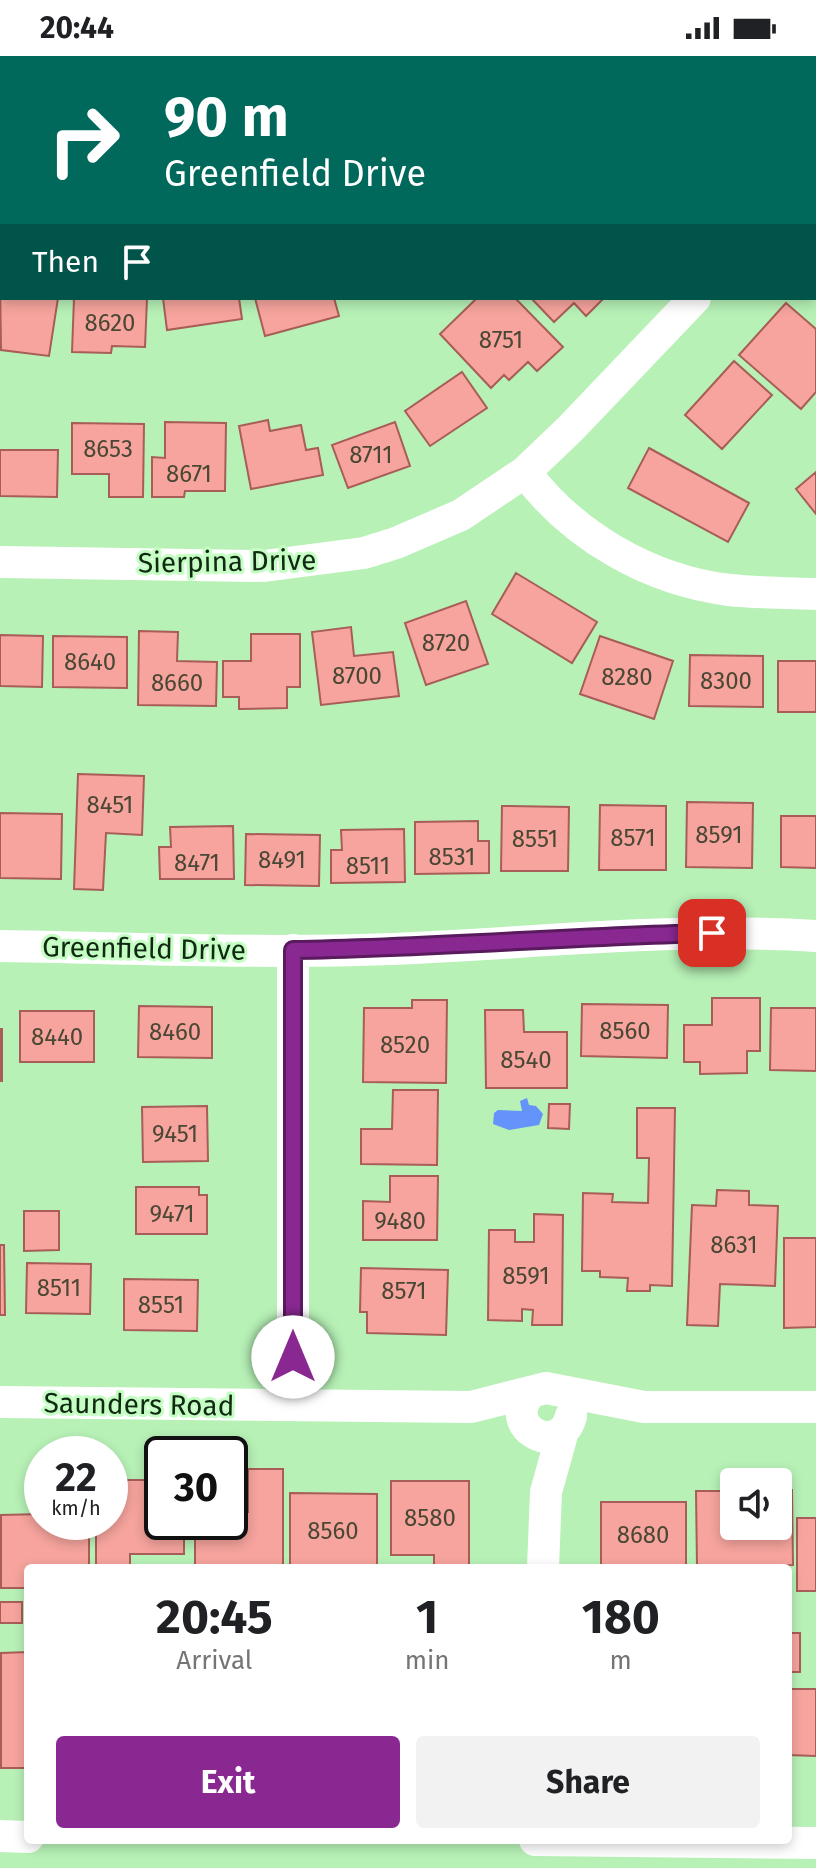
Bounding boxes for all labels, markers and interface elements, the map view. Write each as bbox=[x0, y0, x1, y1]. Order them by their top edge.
text: 20:44 bbox=[40, 10, 114, 46]
text: 90 m bbox=[164, 84, 289, 151]
icon: right bbox=[32, 88, 136, 192]
text: Greenfield Drive bbox=[164, 152, 426, 196]
icon: arrive bbox=[115, 240, 159, 284]
text: Then bbox=[32, 244, 99, 280]
house number: 8620 bbox=[85, 309, 136, 337]
house number: 8751 bbox=[479, 326, 523, 354]
house number: 8653 bbox=[83, 435, 133, 463]
house number: 8711 bbox=[349, 441, 393, 469]
house number: 8671 bbox=[166, 460, 212, 488]
street label: Sierpina Drive bbox=[137, 543, 317, 580]
house number: 8720 bbox=[422, 629, 470, 657]
house number: 8640 bbox=[64, 648, 116, 676]
house number: 8700 bbox=[332, 662, 382, 690]
house number: 8280 bbox=[601, 663, 653, 691]
house number: 8300 bbox=[700, 667, 752, 695]
house number: 8660 bbox=[151, 669, 203, 697]
house number: 8451 bbox=[87, 791, 133, 819]
house number: 8591 bbox=[695, 821, 743, 849]
house number: 8571 bbox=[610, 824, 656, 852]
house number: 8551 bbox=[512, 825, 558, 853]
house number: 8531 bbox=[429, 843, 475, 871]
house number: 8491 bbox=[258, 846, 306, 874]
house number: 8471 bbox=[174, 849, 220, 877]
house number: 8511 bbox=[346, 852, 390, 880]
pin bbox=[678, 899, 746, 967]
icon: arrive bbox=[690, 911, 734, 955]
street label: Greenfield Drive bbox=[42, 930, 246, 967]
house number: 8560 bbox=[599, 1017, 651, 1045]
house number: 8460 bbox=[149, 1018, 201, 1046]
house number: 8440 bbox=[31, 1023, 83, 1051]
house number: 8520 bbox=[380, 1031, 430, 1059]
house number: 8540 bbox=[500, 1046, 552, 1074]
house number: 9451 bbox=[152, 1120, 198, 1148]
house number: 9471 bbox=[149, 1200, 195, 1228]
house number: 9480 bbox=[374, 1207, 426, 1235]
house number: 8631 bbox=[710, 1231, 758, 1259]
house number: 8591 bbox=[502, 1262, 550, 1290]
house number: 8511 bbox=[37, 1274, 81, 1302]
house number: 8571 bbox=[381, 1277, 427, 1305]
house number: 8551 bbox=[138, 1291, 184, 1319]
position arrow bbox=[251, 1315, 335, 1399]
street label: Saunders Road bbox=[43, 1386, 235, 1423]
speed limit sign: 30 bbox=[144, 1436, 248, 1540]
text: 22 bbox=[55, 1454, 97, 1502]
map controls bbox=[720, 1468, 792, 1540]
button: sound bbox=[720, 1468, 792, 1540]
text: km/h bbox=[51, 1496, 101, 1520]
house number: 8580 bbox=[404, 1504, 456, 1532]
house number: 8560 bbox=[307, 1517, 359, 1545]
house number: 8680 bbox=[617, 1521, 669, 1549]
text: 20:45 bbox=[156, 1588, 273, 1646]
text: 1 bbox=[416, 1588, 438, 1646]
text: 180 bbox=[582, 1588, 660, 1646]
text: Arrival bbox=[176, 1645, 252, 1676]
text: min bbox=[405, 1645, 450, 1676]
text: m bbox=[610, 1645, 632, 1676]
button: Exit bbox=[56, 1736, 400, 1828]
button: Share bbox=[416, 1736, 760, 1828]

